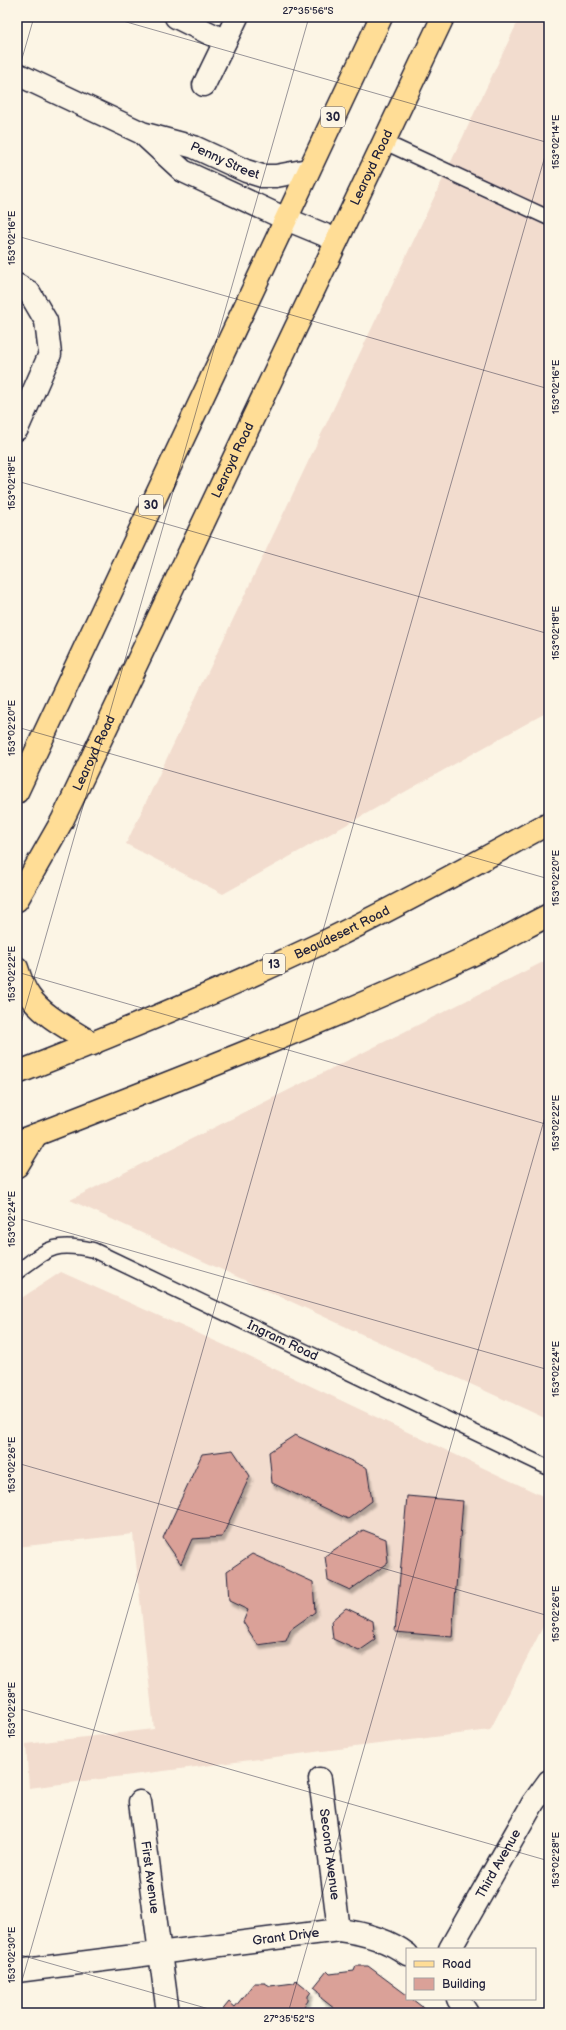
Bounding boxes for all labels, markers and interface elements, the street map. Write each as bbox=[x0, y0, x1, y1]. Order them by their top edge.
text: 27°35'56"S bbox=[282, 5, 334, 17]
road number: 30 bbox=[321, 107, 345, 127]
text: 153°02'14"E bbox=[550, 114, 562, 169]
street label: Learoyd Road bbox=[347, 127, 396, 208]
street label: Penny Street bbox=[188, 138, 261, 183]
text: 153°02'16"E bbox=[6, 210, 18, 265]
text: 153°02'16"E bbox=[550, 359, 562, 414]
street label: Learoyd Road bbox=[208, 420, 258, 501]
text: 153°02'18"E bbox=[6, 455, 18, 510]
road number: 30 bbox=[139, 495, 163, 515]
text: 153°02'18"E bbox=[550, 605, 562, 660]
text: 153°02'20"E bbox=[6, 699, 18, 756]
street label: Learoyd Road bbox=[69, 713, 119, 794]
text: 153°02'20"E bbox=[550, 849, 562, 906]
street label: Beaudesert Road bbox=[292, 903, 392, 963]
text: 153°02'22"E bbox=[6, 945, 18, 1002]
road number: 13 bbox=[263, 954, 285, 974]
text: 153°02'22"E bbox=[550, 1094, 562, 1151]
text: 153°02'24"E bbox=[6, 1190, 18, 1247]
street label: Ingram Road bbox=[245, 1317, 321, 1364]
text: 153°02'24"E bbox=[550, 1340, 562, 1397]
text: 153°02'26"E bbox=[6, 1436, 18, 1493]
text: 153°02'26"E bbox=[550, 1585, 562, 1642]
text: 153°02'28"E bbox=[6, 1681, 18, 1738]
street label: Second Avenue bbox=[316, 1808, 343, 1901]
street label: Third Avenue bbox=[472, 1826, 525, 1901]
text: 153°02'28"E bbox=[550, 1831, 562, 1888]
street label: First Avenue bbox=[137, 1840, 163, 1915]
street label: Grant Drive bbox=[252, 1925, 320, 1949]
text: 153°02'30"E bbox=[6, 1926, 18, 1983]
legend bbox=[406, 1948, 536, 2000]
text: Road bbox=[442, 1957, 471, 1972]
text: Building bbox=[442, 1977, 486, 1992]
text: 27°35'52"S bbox=[264, 2013, 314, 2025]

